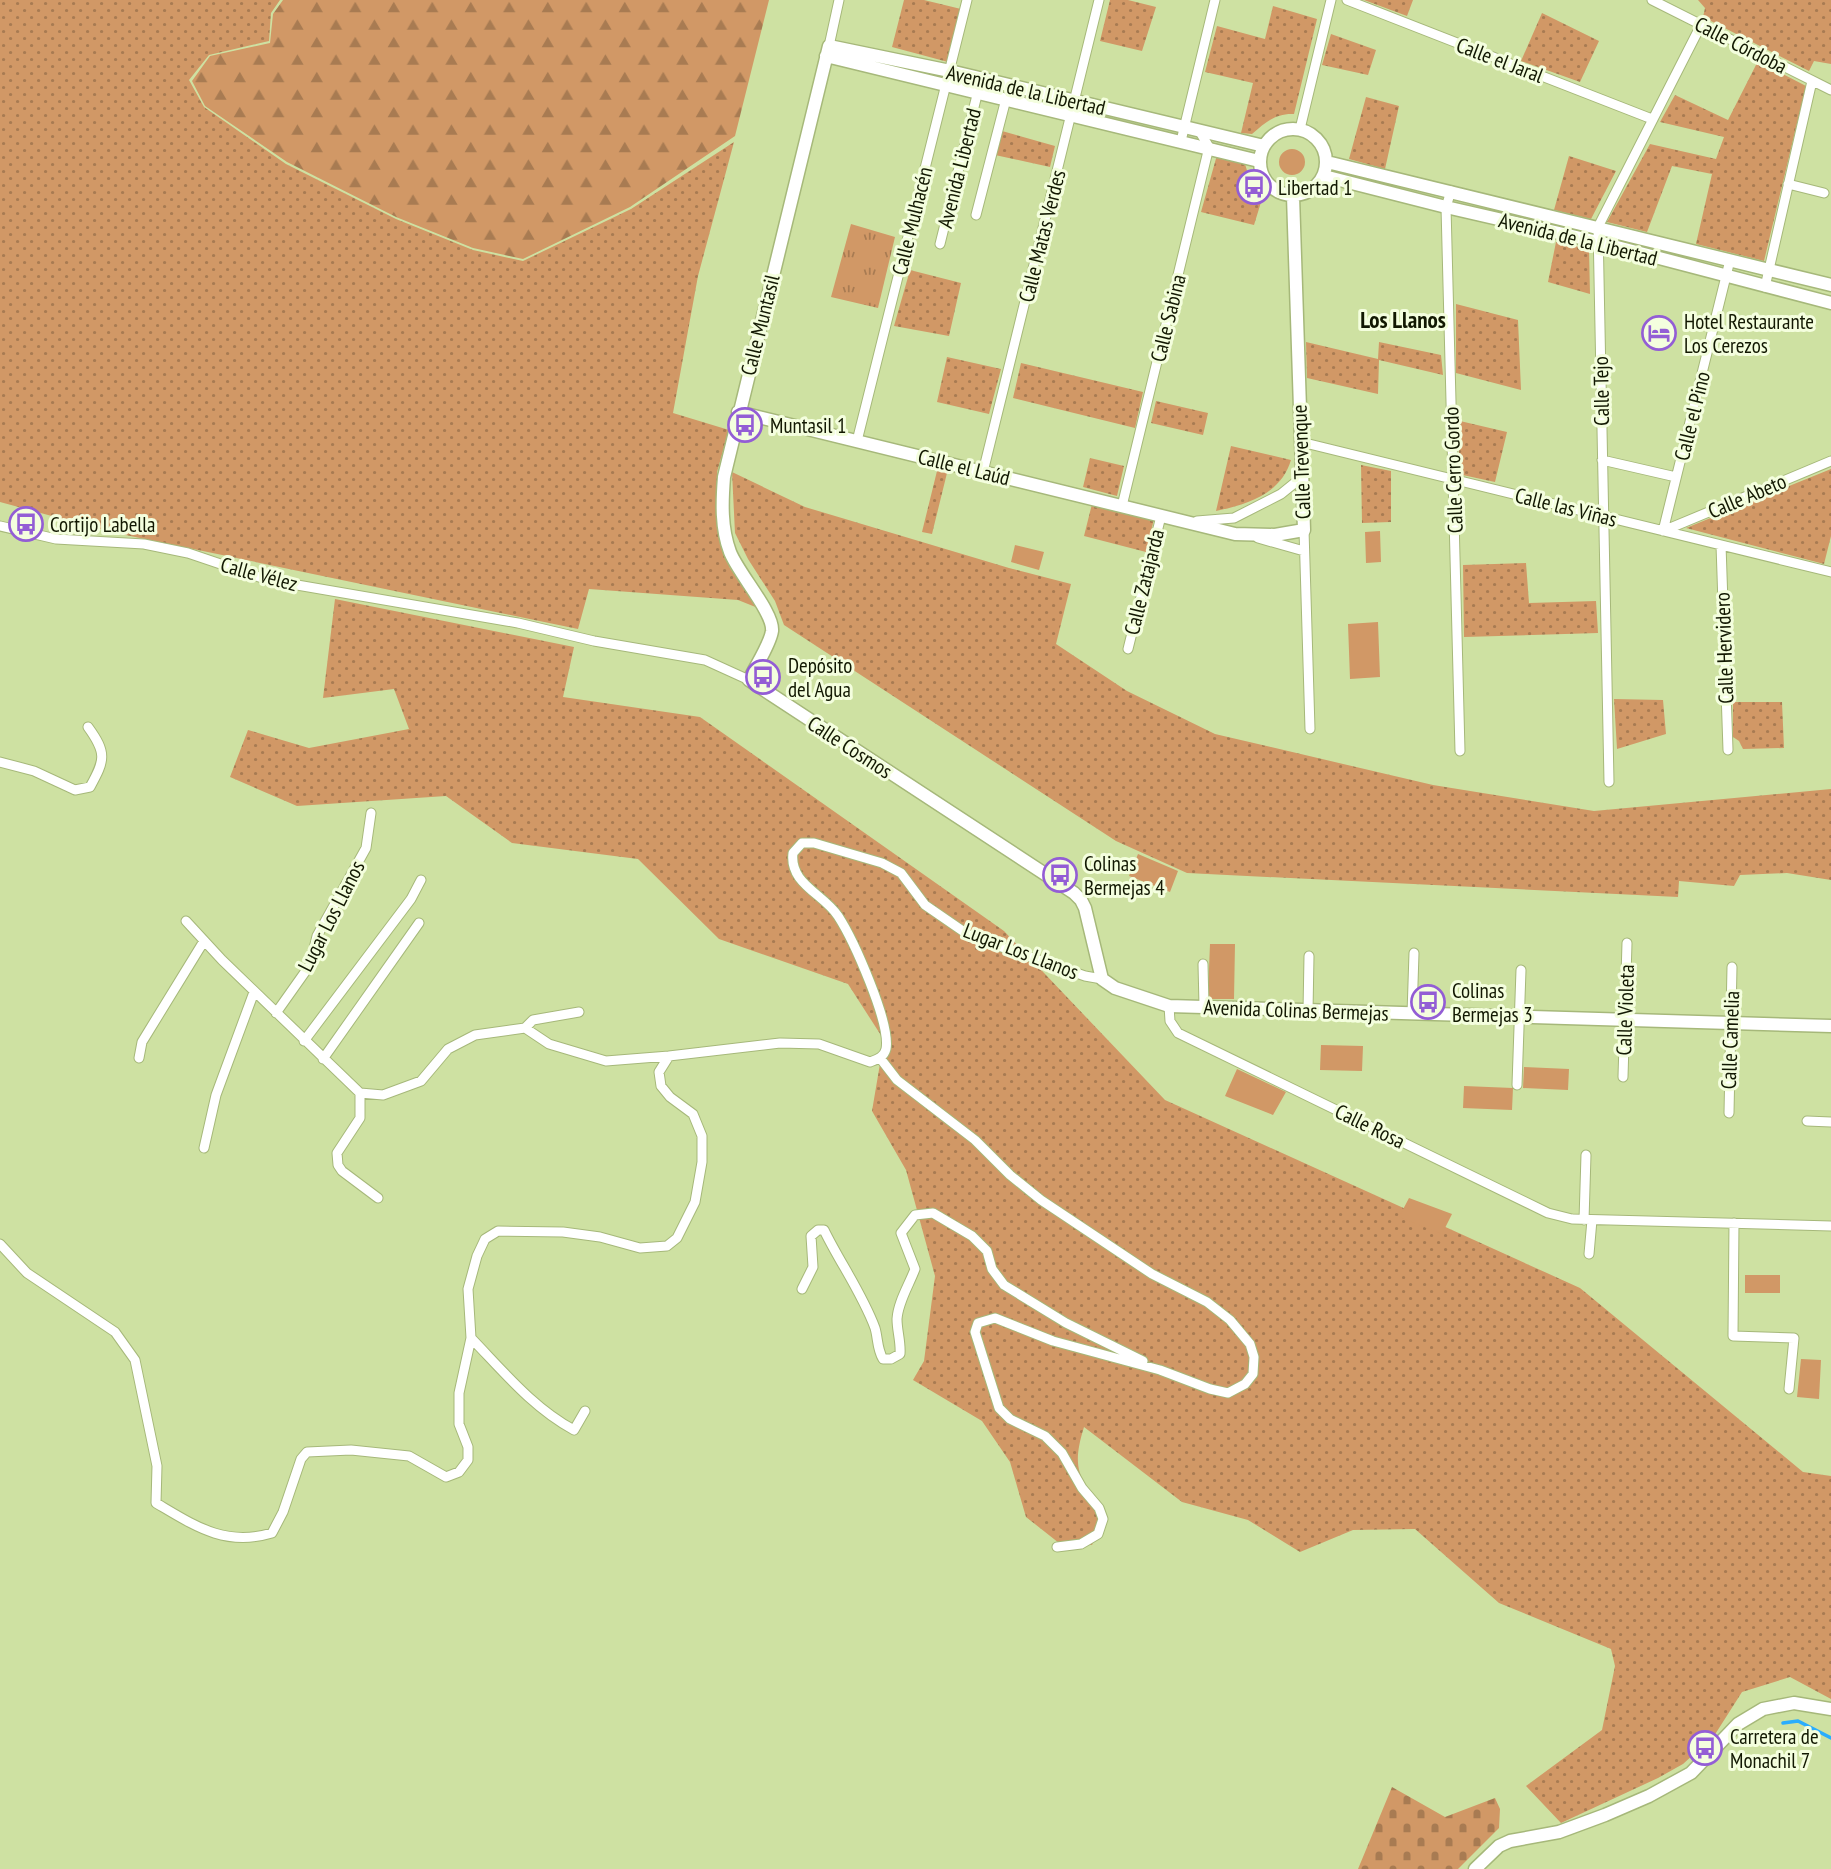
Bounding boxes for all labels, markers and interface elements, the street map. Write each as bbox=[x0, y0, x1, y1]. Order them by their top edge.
street label: Calle Córdoba bbox=[1690, 10, 1792, 80]
street label: Calle el Jaral bbox=[1453, 31, 1547, 89]
street label: Avenida de la Libertad bbox=[944, 59, 1108, 121]
street label: Avenida Libertad bbox=[931, 105, 987, 231]
street label: Calle Mulhacén bbox=[886, 164, 938, 278]
street label: Calle Matas Verdes bbox=[1012, 167, 1072, 305]
bus stop icon: Libertad 1 bbox=[1235, 168, 1273, 206]
place label: Libertad 1 bbox=[1278, 174, 1353, 201]
street label: Avenida de la Libertad bbox=[1496, 206, 1660, 272]
street label: Calle Sabina bbox=[1144, 271, 1192, 365]
street label: Calle Muntasil bbox=[734, 272, 786, 378]
district label: Los Llanos bbox=[1360, 305, 1446, 334]
place label: Hotel Restaurante Los Cerezos bbox=[1684, 308, 1814, 359]
hotel icon: Hotel Restaurante Los Cerezos bbox=[1640, 314, 1678, 352]
street label: Calle Tejo bbox=[1587, 356, 1615, 426]
street label: Calle el Pino bbox=[1668, 369, 1716, 463]
street label: Calle Trevenque bbox=[1286, 404, 1316, 520]
bus stop icon: Muntasil 1 bbox=[726, 406, 764, 444]
street label: Calle Cerro Gordo bbox=[1437, 406, 1469, 534]
place label: Muntasil 1 bbox=[770, 412, 846, 439]
street label: Calle el Laúd bbox=[915, 443, 1013, 491]
street label: Calle Abeto bbox=[1704, 467, 1790, 525]
street label: Calle las Viñas bbox=[1512, 481, 1620, 533]
bus stop icon: Cortijo Labella bbox=[7, 505, 45, 543]
place label: Cortijo Labella bbox=[50, 511, 156, 538]
street label: Calle Zatajarda bbox=[1118, 526, 1170, 638]
street label: Calle Vélez bbox=[218, 551, 300, 597]
street label: Calle Hervidero bbox=[1709, 592, 1739, 704]
place label: Depósito del Agua bbox=[788, 652, 852, 703]
bus stop icon: Depósito del Agua bbox=[744, 658, 782, 696]
street label: Calle Cosmos bbox=[803, 710, 897, 784]
place label: Colinas Bermejas 4 bbox=[1084, 850, 1165, 901]
street label: Lugar Los Llanos bbox=[291, 856, 371, 976]
bus stop icon: Colinas Bermejas 4 bbox=[1041, 856, 1079, 894]
street label: Lugar Los Llanos bbox=[960, 917, 1082, 985]
street label: Calle Violeta bbox=[1610, 964, 1640, 1056]
place label: Colinas Bermejas 3 bbox=[1452, 977, 1533, 1028]
bus stop icon: Colinas Bermejas 3 bbox=[1409, 983, 1447, 1021]
street label: Calle Camelia bbox=[1715, 990, 1745, 1090]
street label: Avenida Colinas Bermejas bbox=[1203, 993, 1389, 1027]
street label: Calle Rosa bbox=[1331, 1098, 1409, 1154]
place label: Carretera de Monachil 7 bbox=[1730, 1723, 1819, 1774]
bus stop icon: Carretera de Monachil 7 bbox=[1686, 1729, 1724, 1767]

